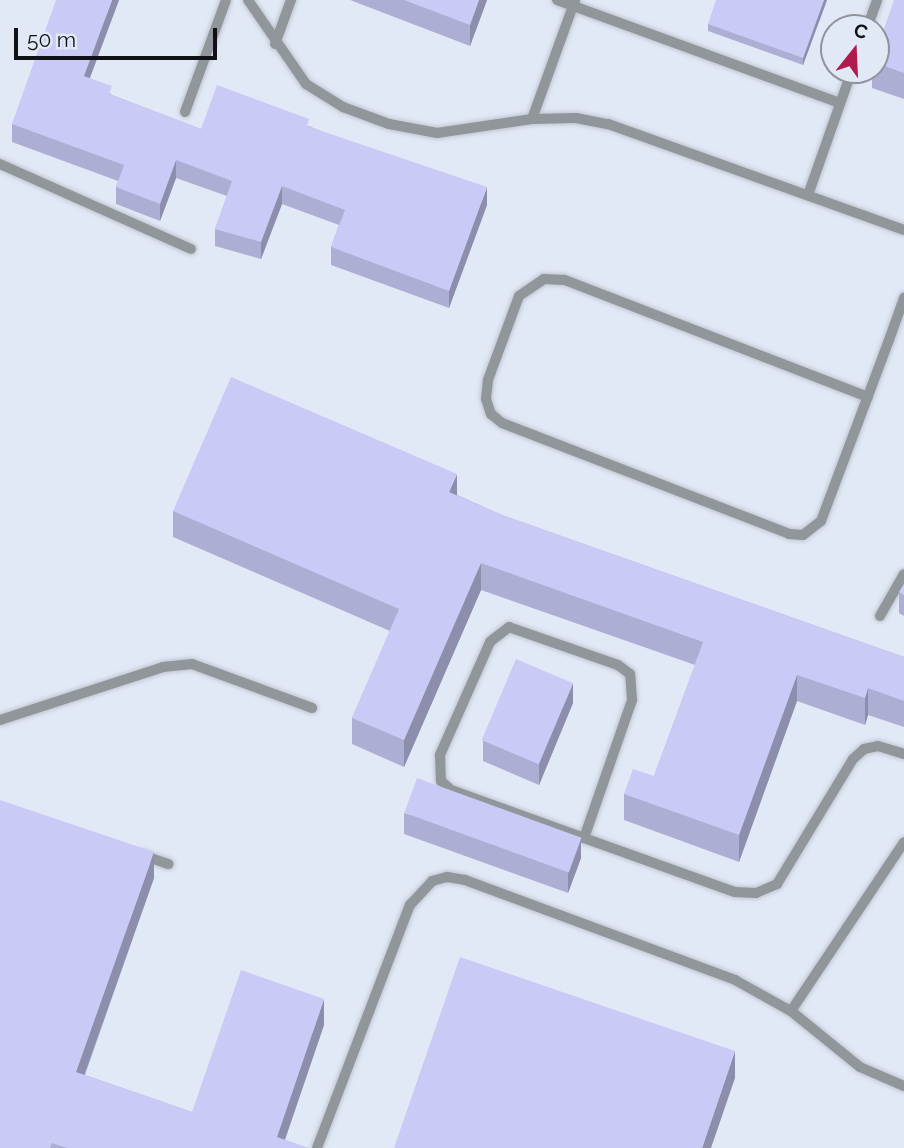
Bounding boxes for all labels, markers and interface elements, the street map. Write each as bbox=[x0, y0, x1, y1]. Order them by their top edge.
scale bar bbox=[18, 14, 220, 58]
north arrow bbox=[820, 14, 890, 84]
text: С bbox=[851, 18, 870, 43]
text: 50 m bbox=[27, 27, 76, 52]

